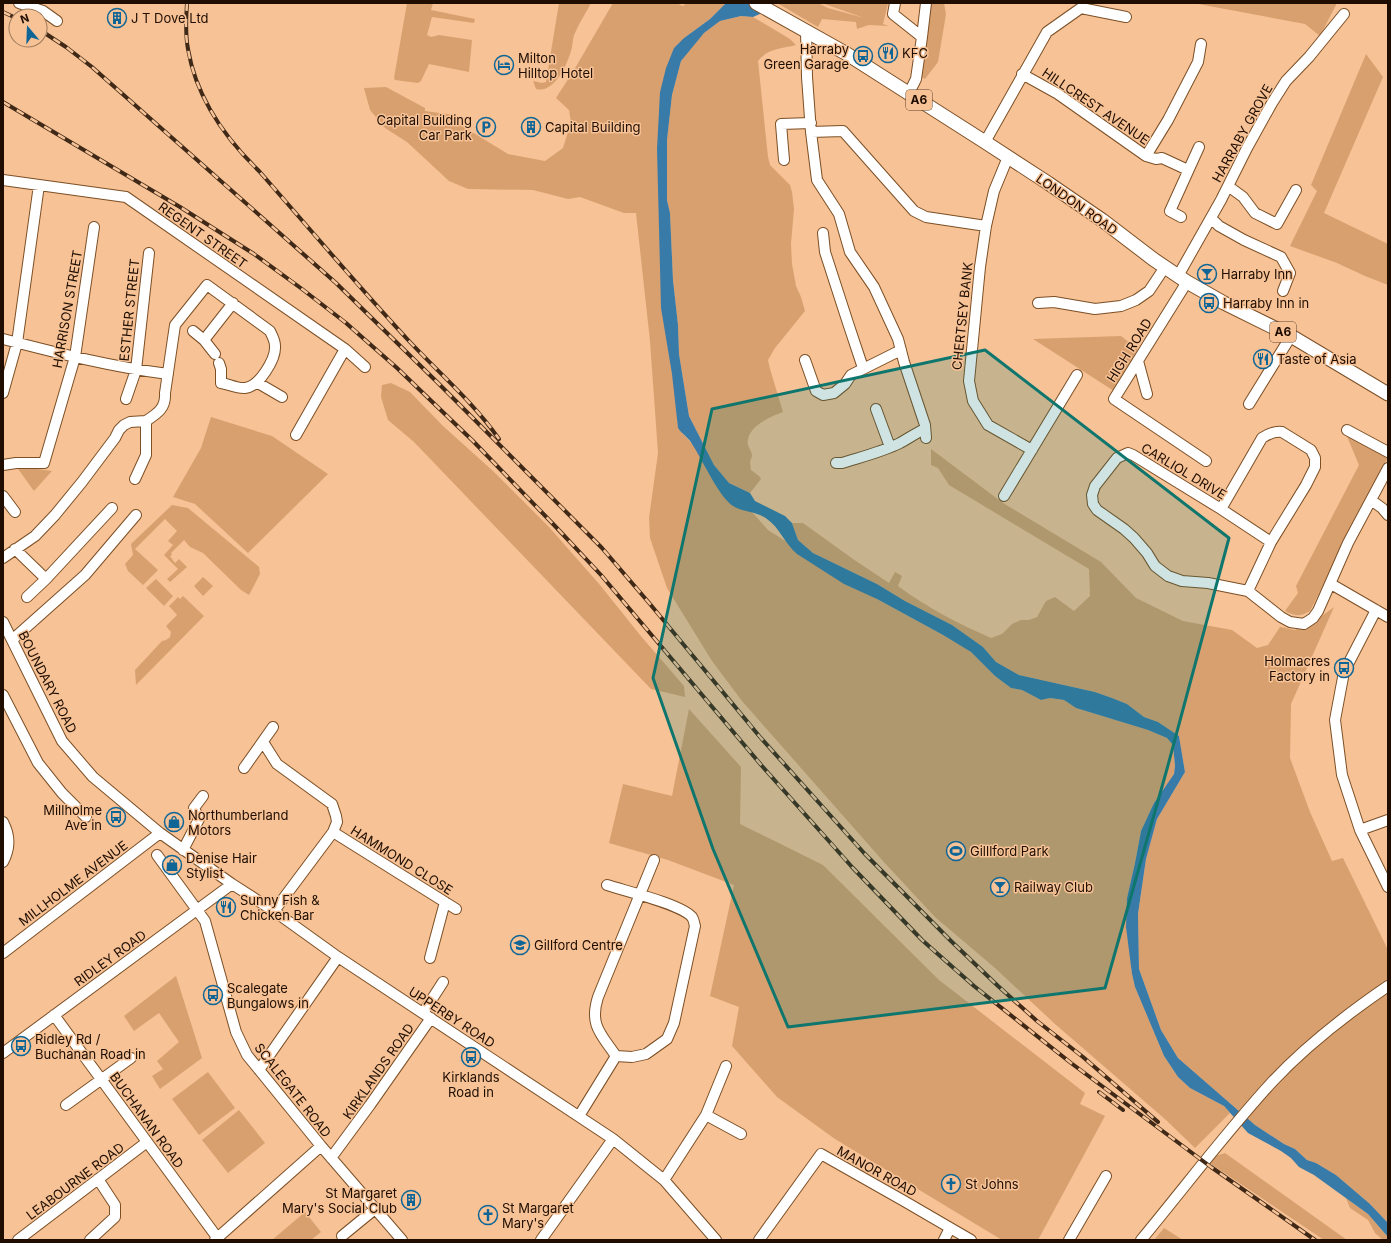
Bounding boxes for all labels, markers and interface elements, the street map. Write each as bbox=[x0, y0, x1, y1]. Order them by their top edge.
building icon: J T Dove Ltd bbox=[106, 7, 128, 29]
north arrow bbox=[8, 8, 48, 48]
place label: J T Dove Ltd bbox=[131, 10, 208, 26]
text: N bbox=[18, 11, 31, 27]
place label: Harraby Green Garage bbox=[763, 41, 849, 72]
restaurant icon: KFC bbox=[877, 42, 899, 64]
bus stop icon: Harraby Green Garage bbox=[852, 45, 874, 67]
place label: KFC bbox=[902, 45, 928, 61]
place label: Milton Hilltop Hotel bbox=[518, 50, 593, 81]
hotel icon: Milton Hilltop Hotel bbox=[493, 54, 515, 76]
street label: HILLCREST AVENUE bbox=[1039, 64, 1153, 148]
street label: HARRABY GROVE bbox=[1208, 81, 1276, 185]
road number: A6 bbox=[906, 90, 932, 110]
place label: Capital Building Car Park bbox=[376, 112, 472, 143]
parking icon: Capital Building Car Park bbox=[475, 116, 497, 138]
building icon: Capital Building bbox=[520, 116, 542, 138]
place label: Capital Building bbox=[545, 119, 641, 135]
street label: LONDON ROAD bbox=[1033, 170, 1121, 238]
street label: REGENT STREET bbox=[156, 198, 250, 272]
street label: HARRISON STREET bbox=[49, 249, 85, 369]
street label: ESTHER STREET bbox=[116, 258, 142, 362]
street label: CHERTSEY BANK bbox=[948, 261, 976, 371]
bar icon: Harraby Inn bbox=[1196, 263, 1218, 285]
place label: Harraby Inn bbox=[1221, 266, 1293, 282]
bus stop icon: Harraby Inn in bbox=[1198, 292, 1220, 314]
place label: Harraby Inn in bbox=[1223, 295, 1309, 311]
street label: HIGH ROAD bbox=[1103, 315, 1155, 385]
road number: A6 bbox=[1270, 322, 1296, 342]
restaurant icon: Taste of Asia bbox=[1252, 348, 1274, 370]
place label: Taste of Asia bbox=[1277, 351, 1357, 367]
street label: CARLIOL DRIVE bbox=[1139, 439, 1229, 503]
street label: BOUNDARY ROAD bbox=[15, 628, 81, 736]
place label: Holmacres Factory in bbox=[1264, 653, 1330, 684]
bus stop icon: Holmacres Factory in bbox=[1333, 657, 1355, 679]
place label: Millholme Ave in bbox=[43, 802, 102, 833]
bus stop icon: Millholme Ave in bbox=[105, 806, 127, 828]
place label: Northumberland Motors bbox=[188, 807, 288, 838]
shop icon: Northumberland Motors bbox=[163, 811, 185, 833]
street label: HAMMOND CLOSE bbox=[348, 822, 456, 898]
street label: MILLHOLME AVENUE bbox=[15, 837, 131, 929]
sports icon: Gilllford Park bbox=[945, 840, 967, 862]
place label: Gilllford Park bbox=[970, 843, 1049, 859]
place label: Denise Hair Stylist bbox=[186, 850, 257, 881]
shop icon: Denise Hair Stylist bbox=[161, 854, 183, 876]
bar icon: Railway Club bbox=[989, 876, 1011, 898]
place label: Railway Club bbox=[1014, 879, 1093, 895]
place label: Sunny Fish & Chicken Bar bbox=[240, 892, 320, 923]
restaurant icon: Sunny Fish & Chicken Bar bbox=[215, 896, 237, 918]
street label: RIDLEY ROAD bbox=[71, 927, 149, 989]
school or university icon: Gillford Centre bbox=[509, 934, 531, 956]
place label: Gillford Centre bbox=[534, 937, 623, 953]
place label: Scalegate Bungalows in bbox=[227, 980, 309, 1011]
street label: UPPERBY ROAD bbox=[406, 983, 498, 1051]
bus stop icon: Scalegate Bungalows in bbox=[202, 984, 224, 1006]
street label: KIRKLANDS ROAD bbox=[339, 1020, 417, 1122]
place label: Ridley Rd / Buchanan Road in bbox=[35, 1031, 146, 1062]
bus stop icon: Ridley Rd / Buchanan Road in bbox=[10, 1035, 32, 1057]
street label: SCALEGATE ROAD bbox=[251, 1040, 335, 1140]
bus stop icon: Kirklands Road in bbox=[460, 1046, 482, 1068]
street label: BUCHANAN ROAD bbox=[107, 1069, 187, 1171]
place label: Kirklands Road in bbox=[442, 1069, 500, 1100]
street label: LEABOURNE ROAD bbox=[23, 1139, 127, 1223]
street label: MANOR ROAD bbox=[834, 1143, 920, 1199]
church icon: St Johns bbox=[940, 1173, 962, 1195]
place label: St Johns bbox=[965, 1176, 1019, 1192]
place label: St Margaret Mary's Social Club bbox=[282, 1185, 397, 1216]
building icon: St Margaret Mary's Social Club bbox=[400, 1189, 422, 1211]
place label: St Margaret Mary's bbox=[502, 1200, 574, 1231]
church icon: St Margaret Mary's bbox=[477, 1204, 499, 1226]

